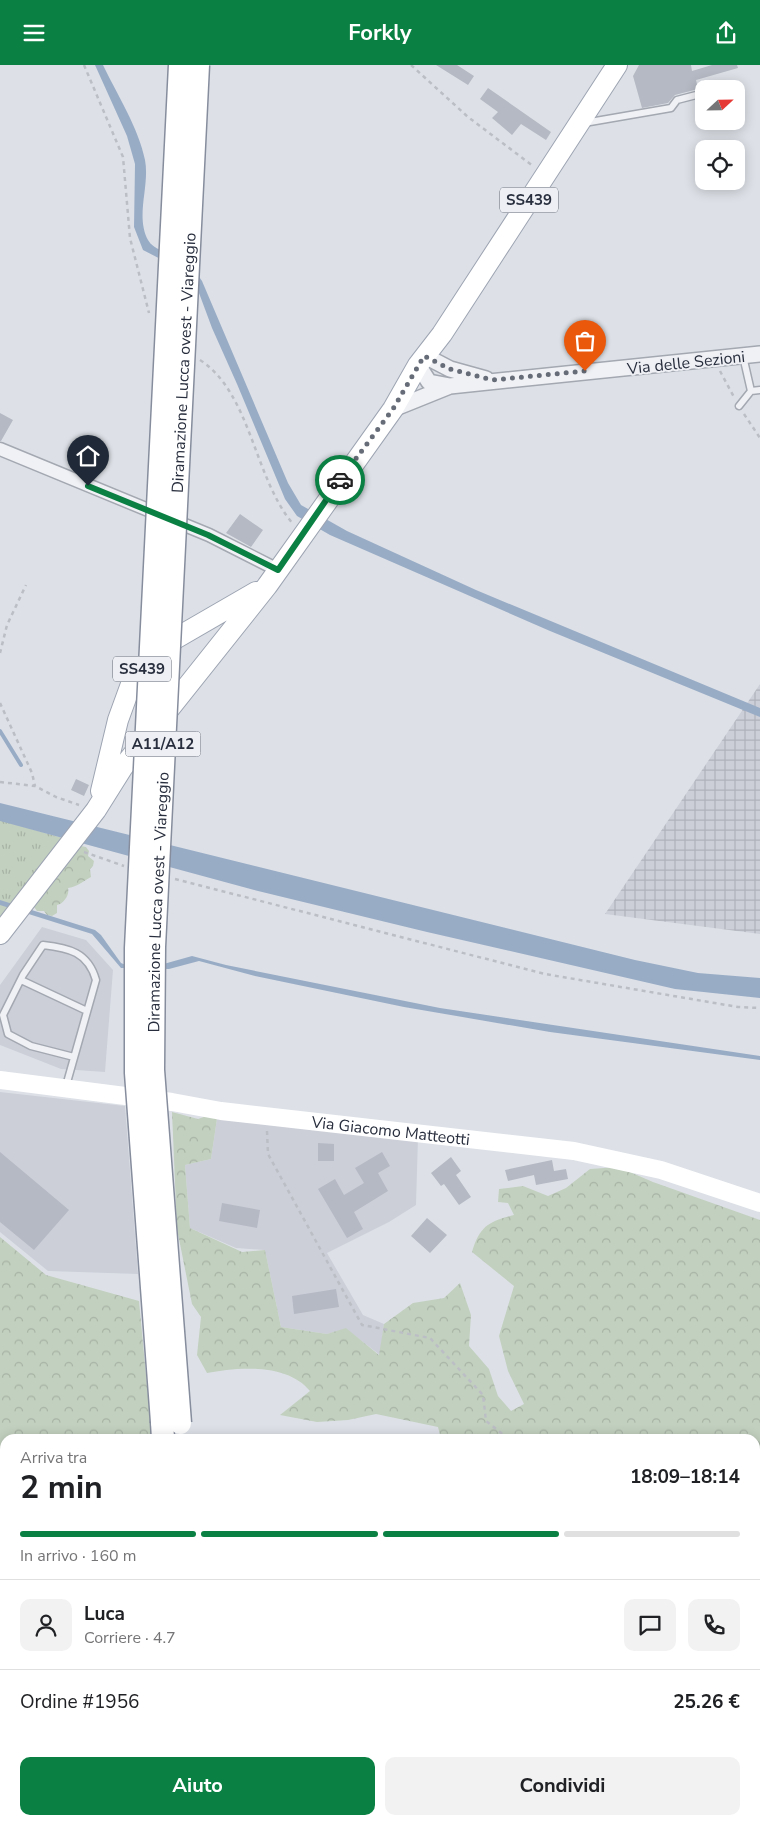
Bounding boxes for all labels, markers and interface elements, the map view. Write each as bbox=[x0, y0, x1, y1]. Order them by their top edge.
text: Forkly bbox=[348, 18, 412, 48]
icon: menu bbox=[20, 19, 48, 47]
icon: share bbox=[712, 19, 740, 47]
north arrow bbox=[695, 80, 745, 130]
map controls bbox=[695, 80, 745, 190]
button: locate bbox=[695, 140, 745, 190]
road number: SS439 bbox=[500, 187, 558, 213]
street label: Diramazione Lucca ovest - Viareggio bbox=[167, 232, 202, 494]
pin bbox=[564, 320, 606, 371]
icon: bag bbox=[571, 327, 599, 355]
street label: Via delle Sezioni bbox=[625, 346, 746, 380]
pin bbox=[67, 435, 109, 486]
icon: home bbox=[74, 442, 102, 470]
courier bbox=[315, 455, 365, 505]
icon: car bbox=[326, 466, 354, 494]
road number: SS439 bbox=[113, 657, 171, 681]
road number: A11/A12 bbox=[126, 731, 200, 757]
street label: Diramazione Lucca ovest - Viareggio bbox=[143, 771, 175, 1033]
street label: Via Giacomo Matteotti bbox=[309, 1111, 471, 1151]
text: Arriva tra bbox=[20, 1447, 87, 1469]
text: 18:09–18:14 bbox=[630, 1464, 740, 1490]
text: 2 min bbox=[20, 1466, 103, 1509]
text: In arrivo · 160 m bbox=[20, 1545, 136, 1567]
button: person bbox=[20, 1599, 72, 1651]
button: chat bbox=[624, 1599, 676, 1651]
button: phone bbox=[688, 1599, 740, 1651]
text: Luca bbox=[84, 1601, 125, 1627]
text: Corriere · 4.7 bbox=[84, 1627, 176, 1649]
text: Ordine #1956 bbox=[20, 1689, 140, 1715]
text: 25.26 € bbox=[673, 1689, 740, 1715]
button: Aiuto bbox=[20, 1757, 375, 1815]
button: Condividi bbox=[385, 1757, 740, 1815]

